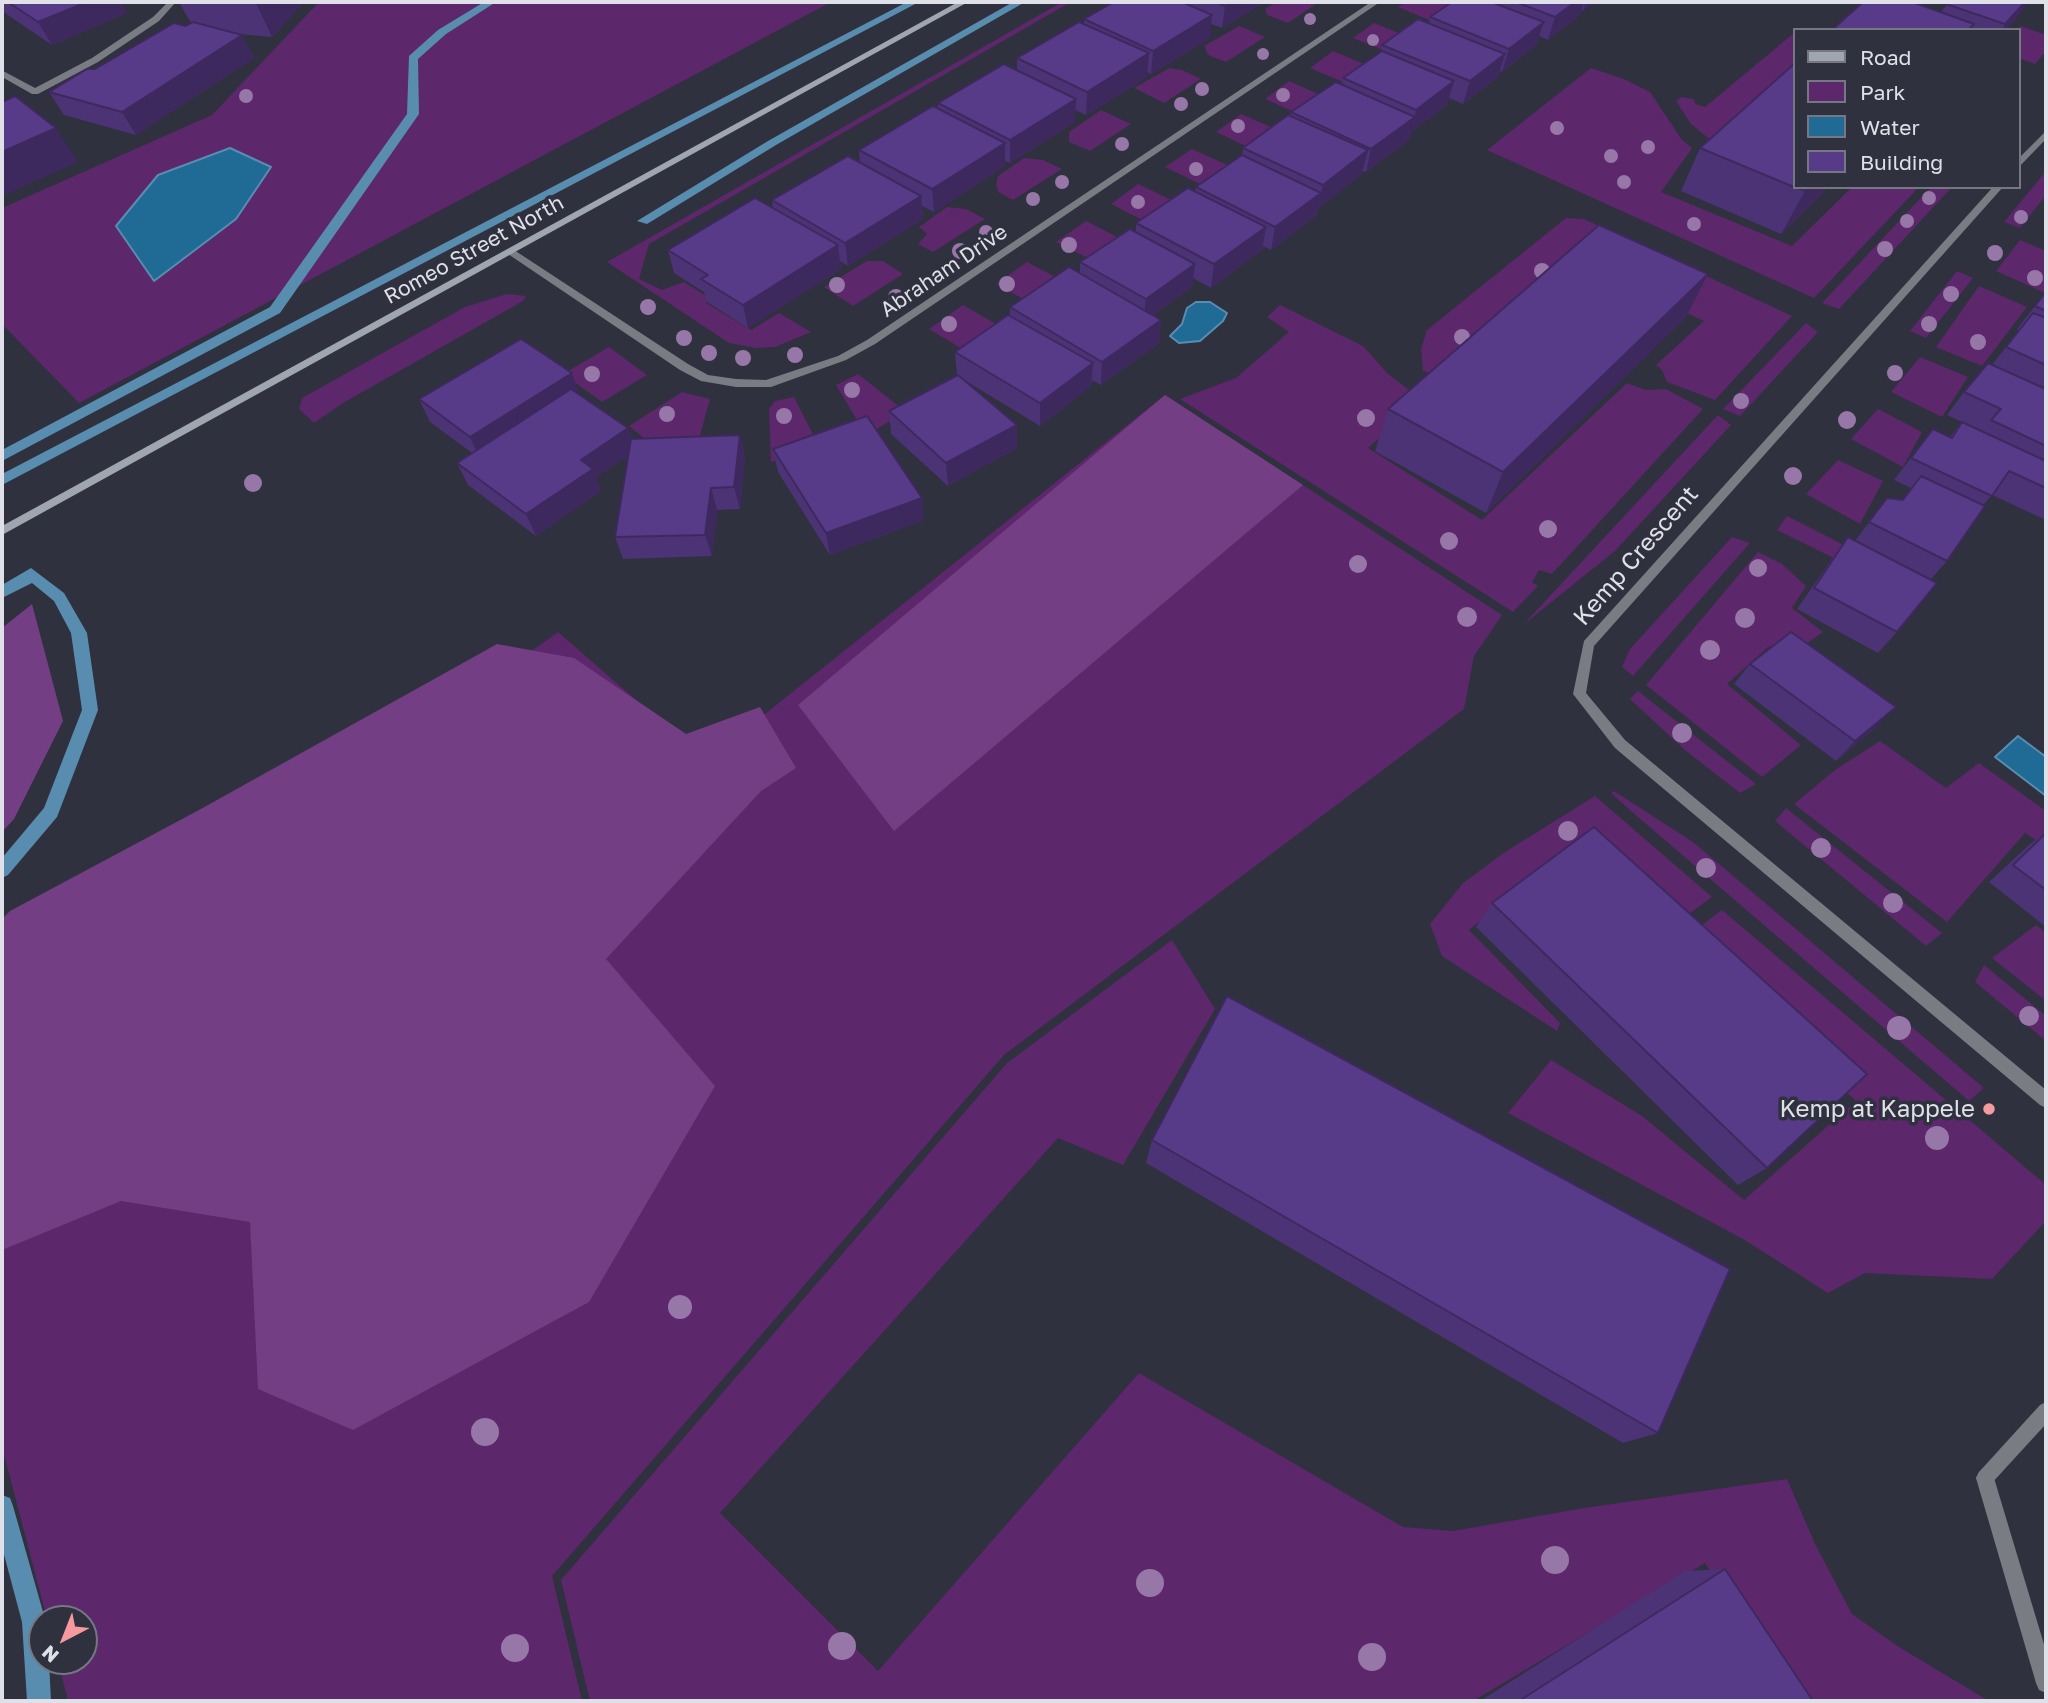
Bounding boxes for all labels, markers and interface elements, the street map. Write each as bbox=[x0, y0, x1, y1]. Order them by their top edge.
legend bbox=[1792, 28, 2020, 189]
text: Road bbox=[1860, 44, 1911, 70]
text: Park bbox=[1860, 79, 1905, 105]
text: Water bbox=[1860, 114, 1920, 140]
text: Building bbox=[1860, 149, 1943, 175]
street label: Romeo Street North bbox=[380, 190, 568, 310]
street label: Abraham Drive bbox=[876, 219, 1012, 323]
street label: Kemp Crescent bbox=[1568, 480, 1704, 632]
place label: Kemp at Kappele bbox=[1779, 1095, 1975, 1123]
marker: Kemp at Kappele bbox=[1981, 1101, 1997, 1117]
north arrow bbox=[28, 1605, 98, 1675]
text: N bbox=[37, 1641, 63, 1668]

